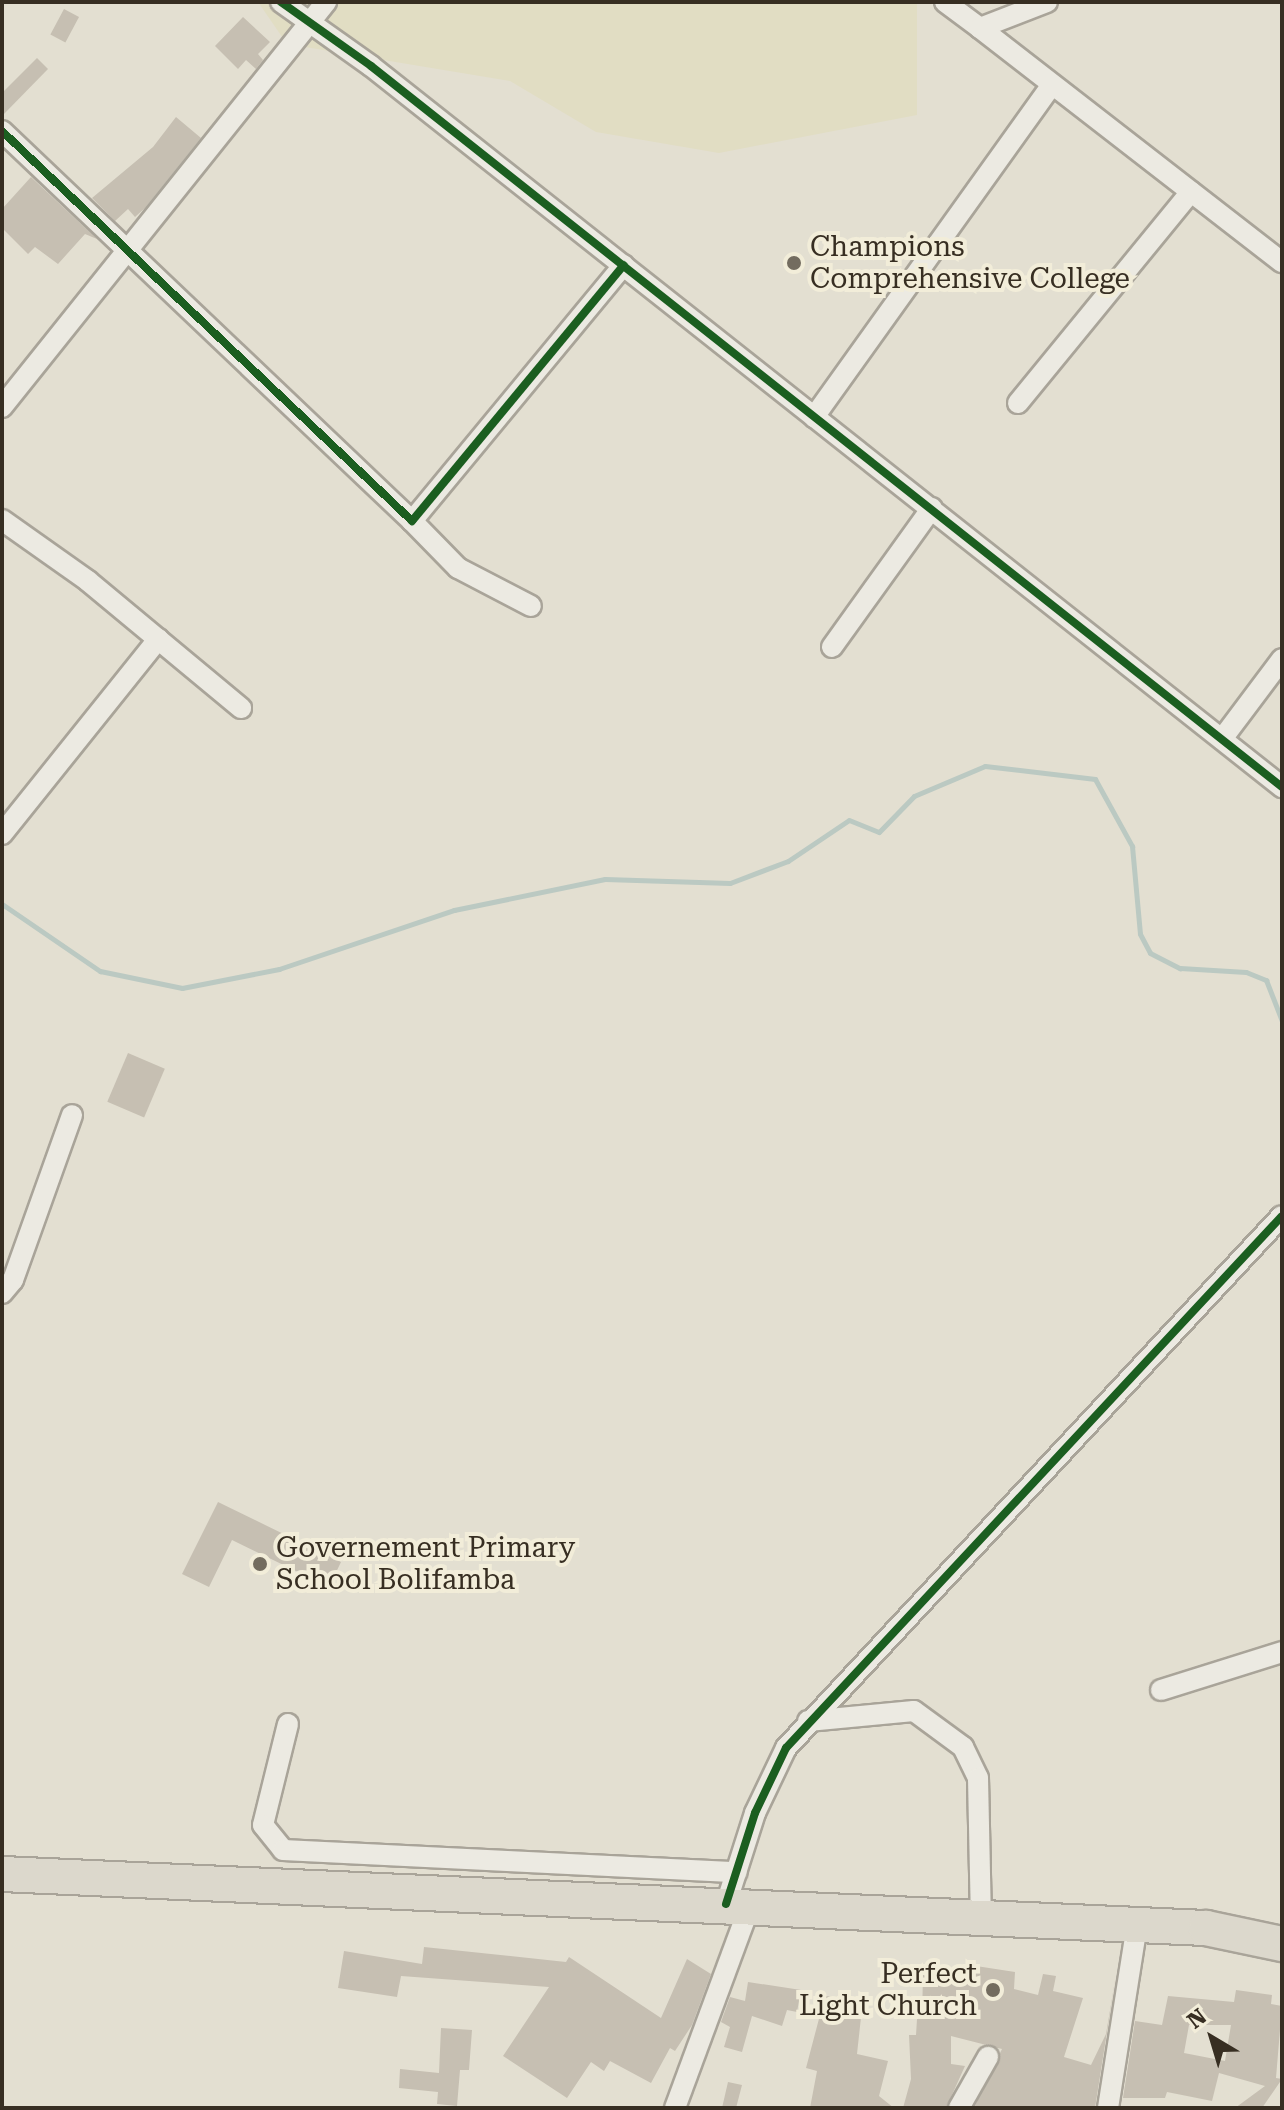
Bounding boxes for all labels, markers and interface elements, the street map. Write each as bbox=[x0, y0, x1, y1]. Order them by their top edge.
place label: Champions Comprehensive College bbox=[810, 230, 1130, 296]
marker: Champions Comprehensive College bbox=[785, 254, 803, 272]
place label: Governement Primary School Bolifamba bbox=[276, 1531, 575, 1597]
marker: Governement Primary School Bolifamba bbox=[251, 1555, 269, 1573]
place label: Perfect Light Church bbox=[799, 1957, 977, 2023]
marker: Perfect Light Church bbox=[984, 1981, 1002, 1999]
north arrow bbox=[1172, 1998, 1252, 2078]
text: N bbox=[1183, 2004, 1211, 2034]

